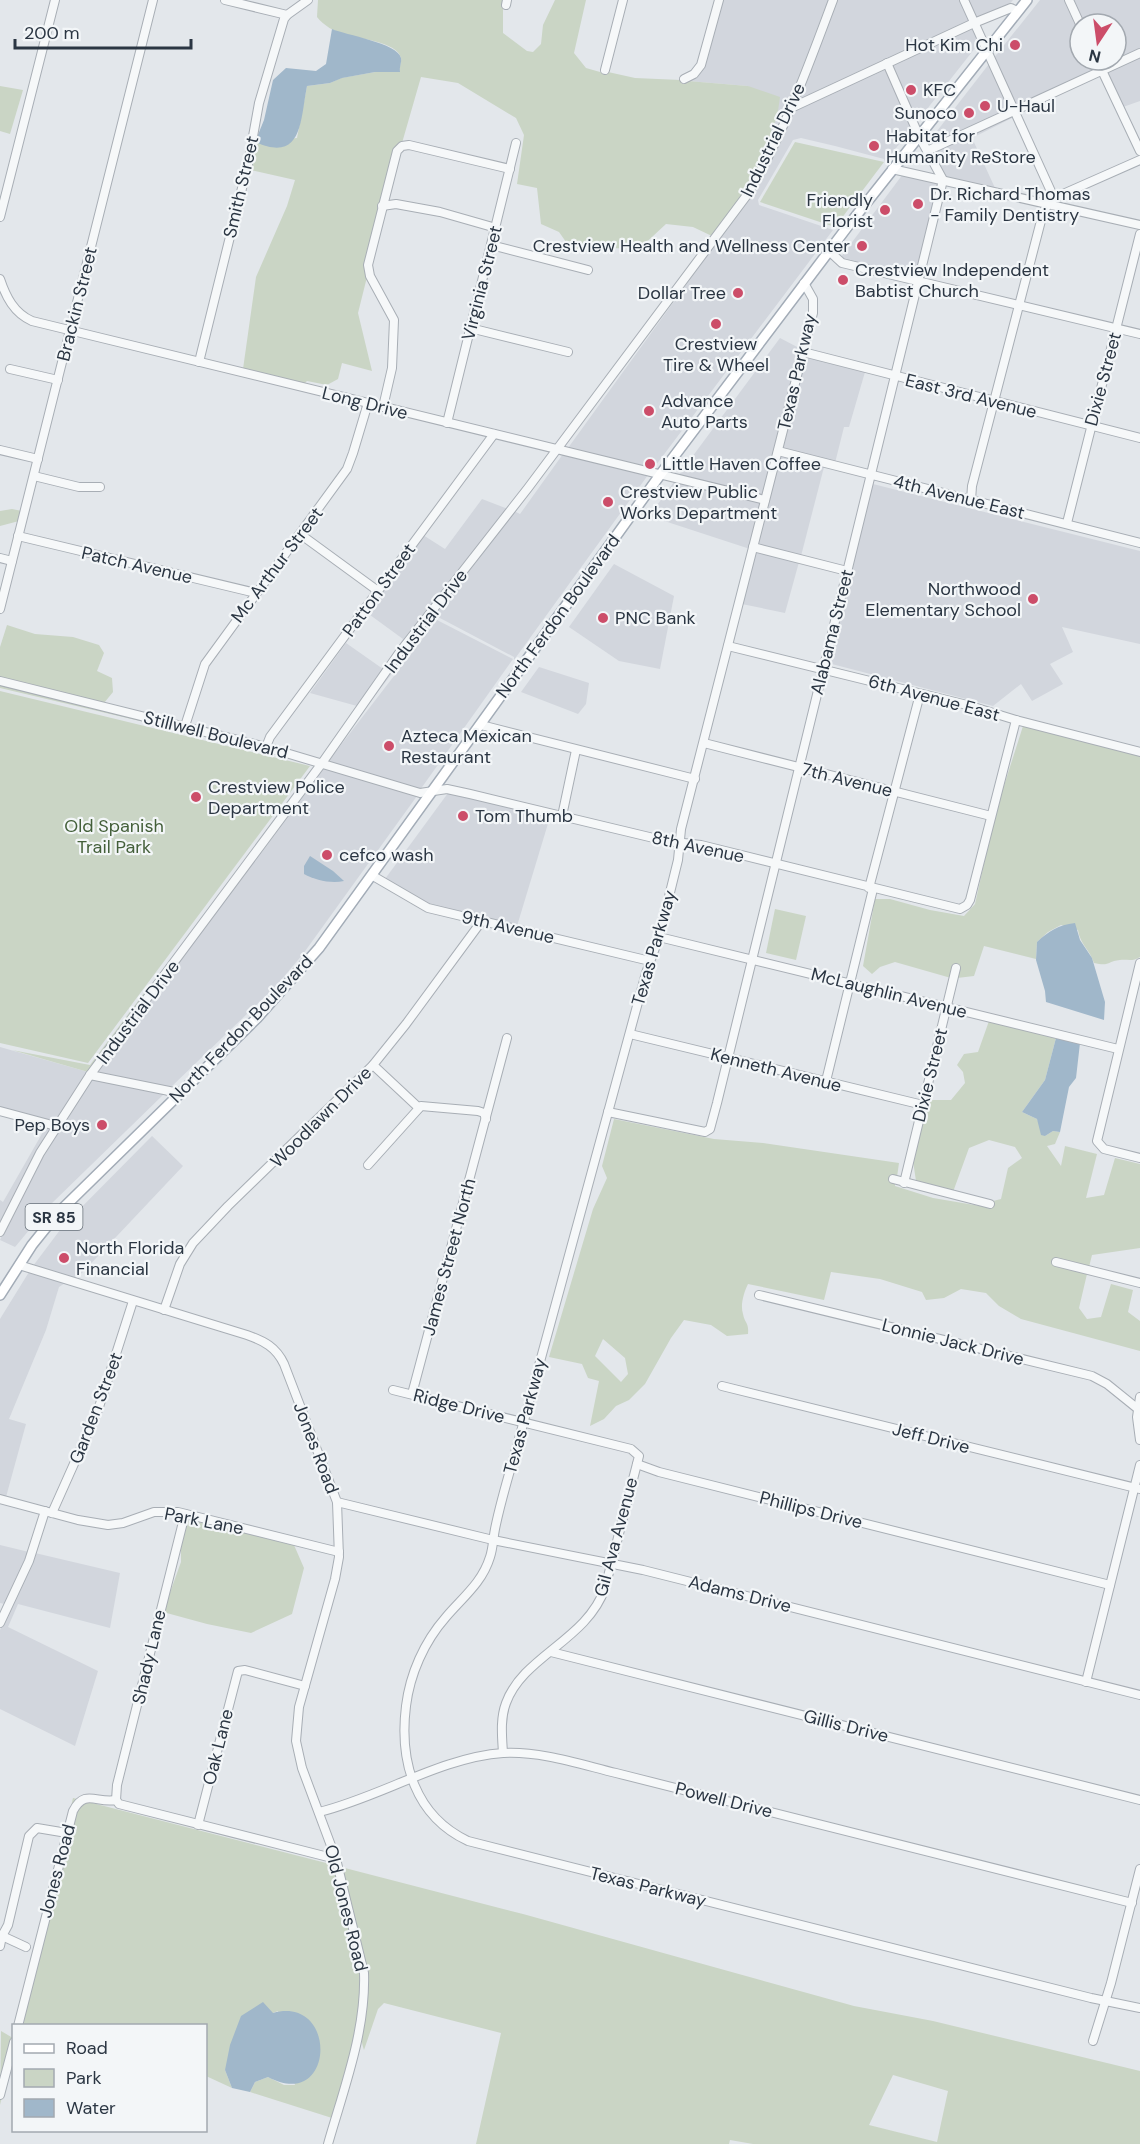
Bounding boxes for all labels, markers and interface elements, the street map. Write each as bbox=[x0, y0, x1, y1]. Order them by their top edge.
scale bar bbox=[15, 12, 190, 50]
north arrow bbox=[1068, 12, 1128, 72]
text: 200 m bbox=[24, 21, 80, 45]
place label: Hot Kim Chi bbox=[905, 33, 1003, 57]
marker: Hot Kim Chi bbox=[1008, 38, 1022, 52]
text: N bbox=[1087, 45, 1103, 68]
place label: KFC bbox=[923, 78, 956, 102]
street label: Industrial Drive bbox=[735, 79, 811, 201]
marker: KFC bbox=[904, 83, 918, 97]
place label: U-Haul bbox=[997, 94, 1055, 118]
marker: U-Haul bbox=[978, 99, 992, 113]
place label: Sunoco bbox=[894, 101, 957, 125]
marker: Sunoco bbox=[962, 106, 976, 120]
place label: Habitat for Humanity ReStore bbox=[886, 124, 1036, 169]
street label: Smith Street bbox=[218, 134, 264, 240]
marker: Habitat for Humanity ReStore bbox=[867, 139, 881, 153]
place label: Dr. Richard Thomas - Family Dentistry bbox=[930, 182, 1091, 227]
place label: Friendly Florist bbox=[807, 188, 873, 233]
marker: Dr. Richard Thomas - Family Dentistry bbox=[911, 197, 925, 211]
marker: Friendly Florist bbox=[878, 203, 892, 217]
street label: Virginia Street bbox=[456, 223, 508, 343]
place label: Crestview Health and Wellness Center bbox=[533, 234, 850, 258]
marker: Crestview Health and Wellness Center bbox=[855, 239, 869, 253]
street label: Brackin Street bbox=[51, 244, 103, 364]
place label: Crestview Independent Babtist Church bbox=[855, 258, 1049, 303]
marker: Crestview Independent Babtist Church bbox=[836, 273, 850, 287]
place label: Dollar Tree bbox=[638, 281, 726, 305]
marker: Dollar Tree bbox=[731, 286, 745, 300]
street label: Texas Parkway bbox=[772, 311, 822, 433]
marker: Crestview Tire & Wheel bbox=[709, 317, 723, 331]
street label: Dixie Street bbox=[1079, 330, 1127, 428]
place label: Crestview Tire & Wheel bbox=[663, 332, 769, 377]
street label: East 3rd Avenue bbox=[903, 368, 1039, 424]
street label: Long Drive bbox=[320, 381, 410, 425]
place label: Advance Auto Parts bbox=[661, 389, 748, 434]
marker: Advance Auto Parts bbox=[642, 404, 656, 418]
place label: Little Haven Coffee bbox=[662, 452, 821, 476]
marker: Little Haven Coffee bbox=[643, 457, 657, 471]
street label: 4th Avenue East bbox=[891, 469, 1027, 525]
place label: Crestview Public Works Department bbox=[620, 480, 777, 525]
marker: Crestview Public Works Department bbox=[601, 495, 615, 509]
street label: Mc Arthur Street bbox=[226, 502, 328, 628]
street label: North Ferdon Boulevard bbox=[490, 529, 626, 703]
street label: Patton Street bbox=[337, 538, 421, 642]
street label: Patch Avenue bbox=[79, 541, 195, 589]
street label: Industrial Drive bbox=[379, 564, 473, 678]
street label: Alabama Street bbox=[805, 567, 859, 697]
place label: Northwood Elementary School bbox=[865, 577, 1021, 622]
marker: Northwood Elementary School bbox=[1026, 592, 1040, 606]
place label: PNC Bank bbox=[615, 606, 696, 630]
marker: PNC Bank bbox=[596, 611, 610, 625]
street label: 6th Avenue East bbox=[866, 669, 1002, 727]
street label: Stillwell Boulevard bbox=[141, 705, 291, 765]
place label: Azteca Mexican Restaurant bbox=[401, 724, 532, 769]
marker: Azteca Mexican Restaurant bbox=[382, 739, 396, 753]
street label: 7th Avenue bbox=[799, 757, 895, 803]
place label: Crestview Police Department bbox=[208, 775, 345, 820]
marker: Crestview Police Department bbox=[189, 790, 203, 804]
place label: Tom Thumb bbox=[475, 804, 573, 828]
marker: Tom Thumb bbox=[456, 809, 470, 823]
park label: Old Spanish Trail Park bbox=[64, 814, 164, 859]
street label: 8th Avenue bbox=[649, 825, 747, 869]
place label: cefco wash bbox=[339, 843, 434, 867]
marker: cefco wash bbox=[320, 848, 334, 862]
street label: Texas Parkway bbox=[626, 887, 682, 1009]
street label: 9th Avenue bbox=[459, 905, 557, 949]
street label: North Ferdon Boulevard bbox=[164, 950, 318, 1108]
street label: Industrial Drive bbox=[91, 955, 185, 1069]
street label: McLaughlin Avenue bbox=[808, 962, 970, 1024]
street label: Dixie Street bbox=[907, 1026, 953, 1124]
street label: Kenneth Avenue bbox=[708, 1042, 844, 1098]
street label: Woodlawn Drive bbox=[265, 1061, 377, 1173]
place label: Pep Boys bbox=[14, 1113, 90, 1137]
marker: Pep Boys bbox=[95, 1118, 109, 1132]
street label: James Street North bbox=[416, 1176, 482, 1338]
road number: SR 85 bbox=[26, 1204, 82, 1230]
place label: North Florida Financial bbox=[76, 1236, 184, 1281]
marker: North Florida Financial bbox=[57, 1251, 71, 1265]
street label: Lonnie Jack Drive bbox=[880, 1313, 1026, 1371]
street label: Garden Street bbox=[64, 1349, 128, 1467]
street label: Texas Parkway bbox=[498, 1355, 552, 1477]
street label: Ridge Drive bbox=[411, 1383, 507, 1429]
street label: Jones Road bbox=[288, 1399, 344, 1497]
street label: Jeff Drive bbox=[890, 1417, 972, 1459]
street label: Gil Ava Avenue bbox=[589, 1475, 643, 1599]
street label: Phillips Drive bbox=[757, 1486, 865, 1534]
street label: Park Lane bbox=[162, 1502, 246, 1540]
street label: Adams Drive bbox=[686, 1570, 794, 1618]
street label: Shady Lane bbox=[126, 1607, 172, 1707]
street label: Gillis Drive bbox=[801, 1704, 891, 1748]
street label: Oak Lane bbox=[197, 1707, 239, 1787]
street label: Powell Drive bbox=[673, 1776, 775, 1824]
street label: Jones Road bbox=[33, 1822, 81, 1920]
street label: Old Jones Road bbox=[319, 1842, 373, 1974]
street label: Texas Parkway bbox=[587, 1861, 709, 1913]
legend bbox=[12, 2024, 207, 2132]
text: Road bbox=[66, 2036, 108, 2060]
text: Park bbox=[66, 2066, 102, 2090]
text: Water bbox=[66, 2096, 116, 2120]

